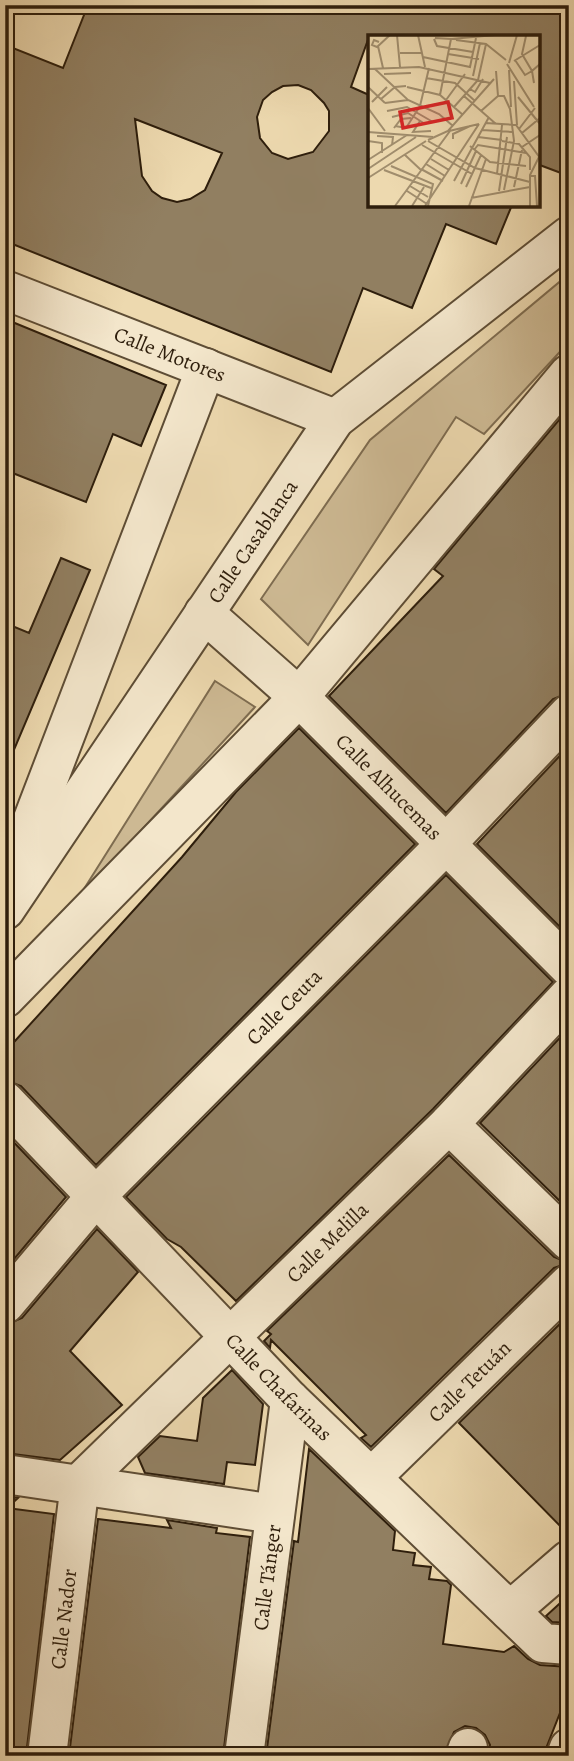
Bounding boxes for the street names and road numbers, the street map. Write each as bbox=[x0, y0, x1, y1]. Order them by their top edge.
street label: Calle Motores bbox=[110, 320, 230, 389]
street label: Calle Casablanca bbox=[201, 474, 304, 609]
street label: Calle Alhucemas bbox=[329, 727, 448, 846]
street label: Calle Ceuta bbox=[240, 962, 328, 1051]
street label: Calle Melilla bbox=[280, 1196, 375, 1289]
street label: Calle Chafarinas bbox=[219, 1327, 338, 1447]
street label: Calle Tetuán bbox=[422, 1334, 517, 1429]
street label: Calle Tánger bbox=[246, 1523, 288, 1632]
street label: Calle Nador bbox=[44, 1567, 84, 1671]

